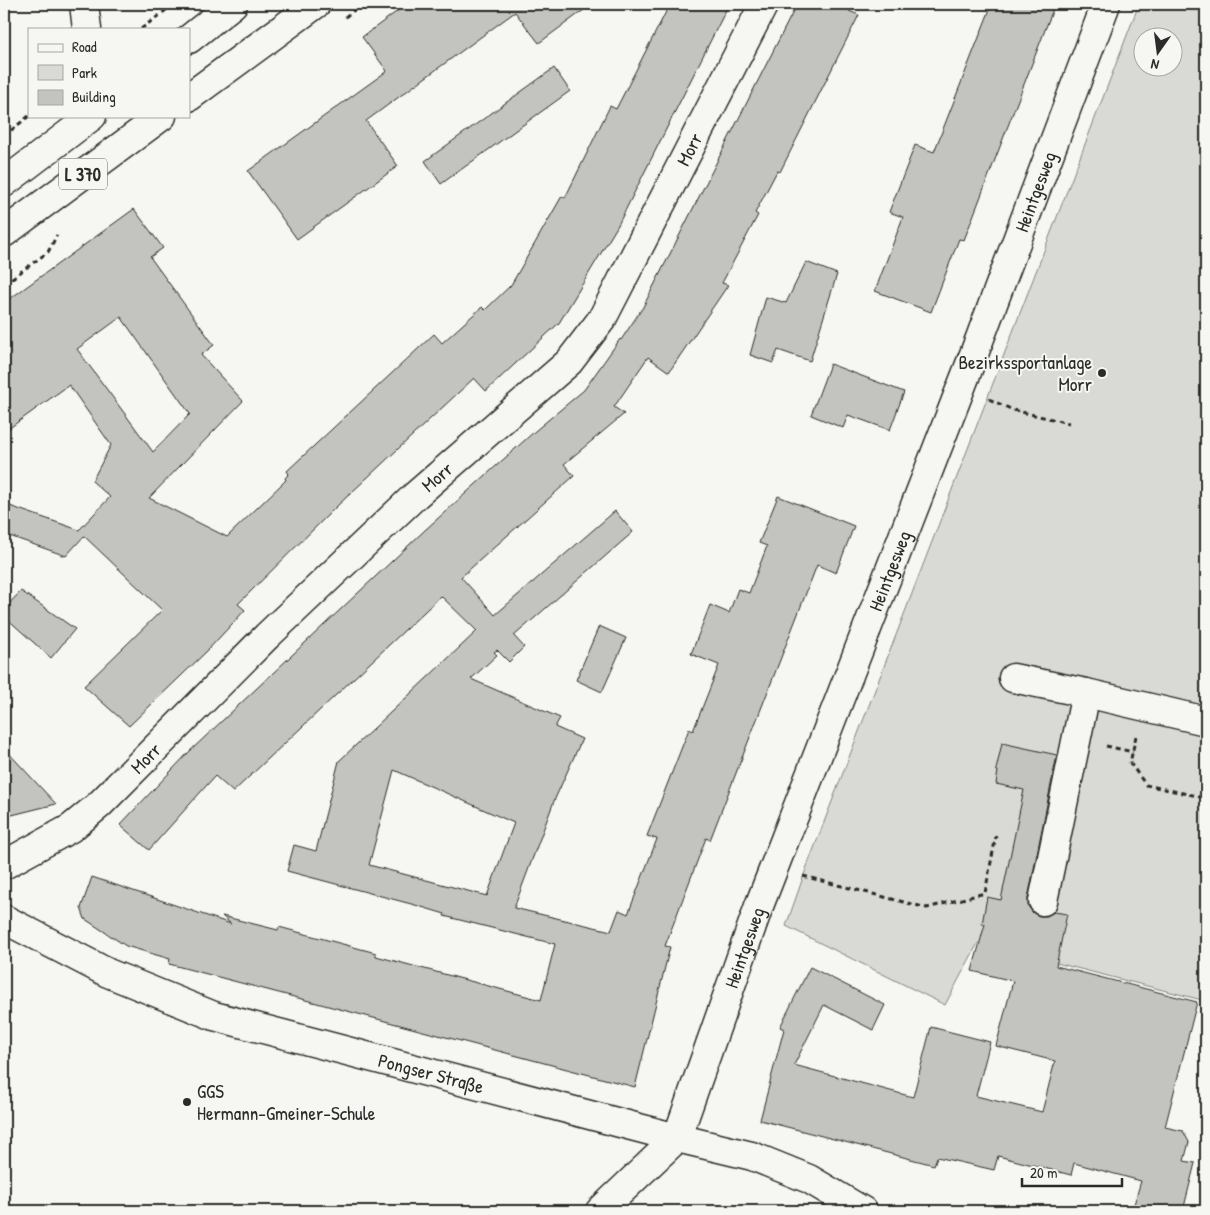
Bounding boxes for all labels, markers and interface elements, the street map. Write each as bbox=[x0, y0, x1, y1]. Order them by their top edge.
legend bbox=[28, 28, 190, 118]
north arrow bbox=[1132, 28, 1182, 78]
text: Road bbox=[72, 36, 97, 57]
text: N bbox=[1148, 55, 1161, 75]
text: Park bbox=[72, 62, 97, 83]
text: Building bbox=[72, 86, 116, 107]
street label: Morr bbox=[670, 128, 709, 170]
street label: Heintgesweg bbox=[1008, 148, 1062, 236]
road number: L 370 bbox=[59, 158, 107, 190]
place label: Bezirkssportanlage Morr bbox=[958, 349, 1093, 397]
marker: Bezirkssportanlage Morr bbox=[1096, 367, 1108, 379]
street label: Morr bbox=[416, 455, 459, 498]
street label: Heintgesweg bbox=[862, 527, 917, 615]
street label: Morr bbox=[125, 736, 167, 779]
street label: Heintgesweg bbox=[718, 904, 771, 992]
street label: Pongser Straße bbox=[375, 1047, 487, 1100]
place label: GGS Hermann-Gmeiner-Schule bbox=[197, 1078, 376, 1126]
marker: GGS Hermann-Gmeiner-Schule bbox=[181, 1096, 193, 1108]
scale bar bbox=[1022, 1155, 1122, 1187]
text: 20 m bbox=[1030, 1162, 1057, 1183]

